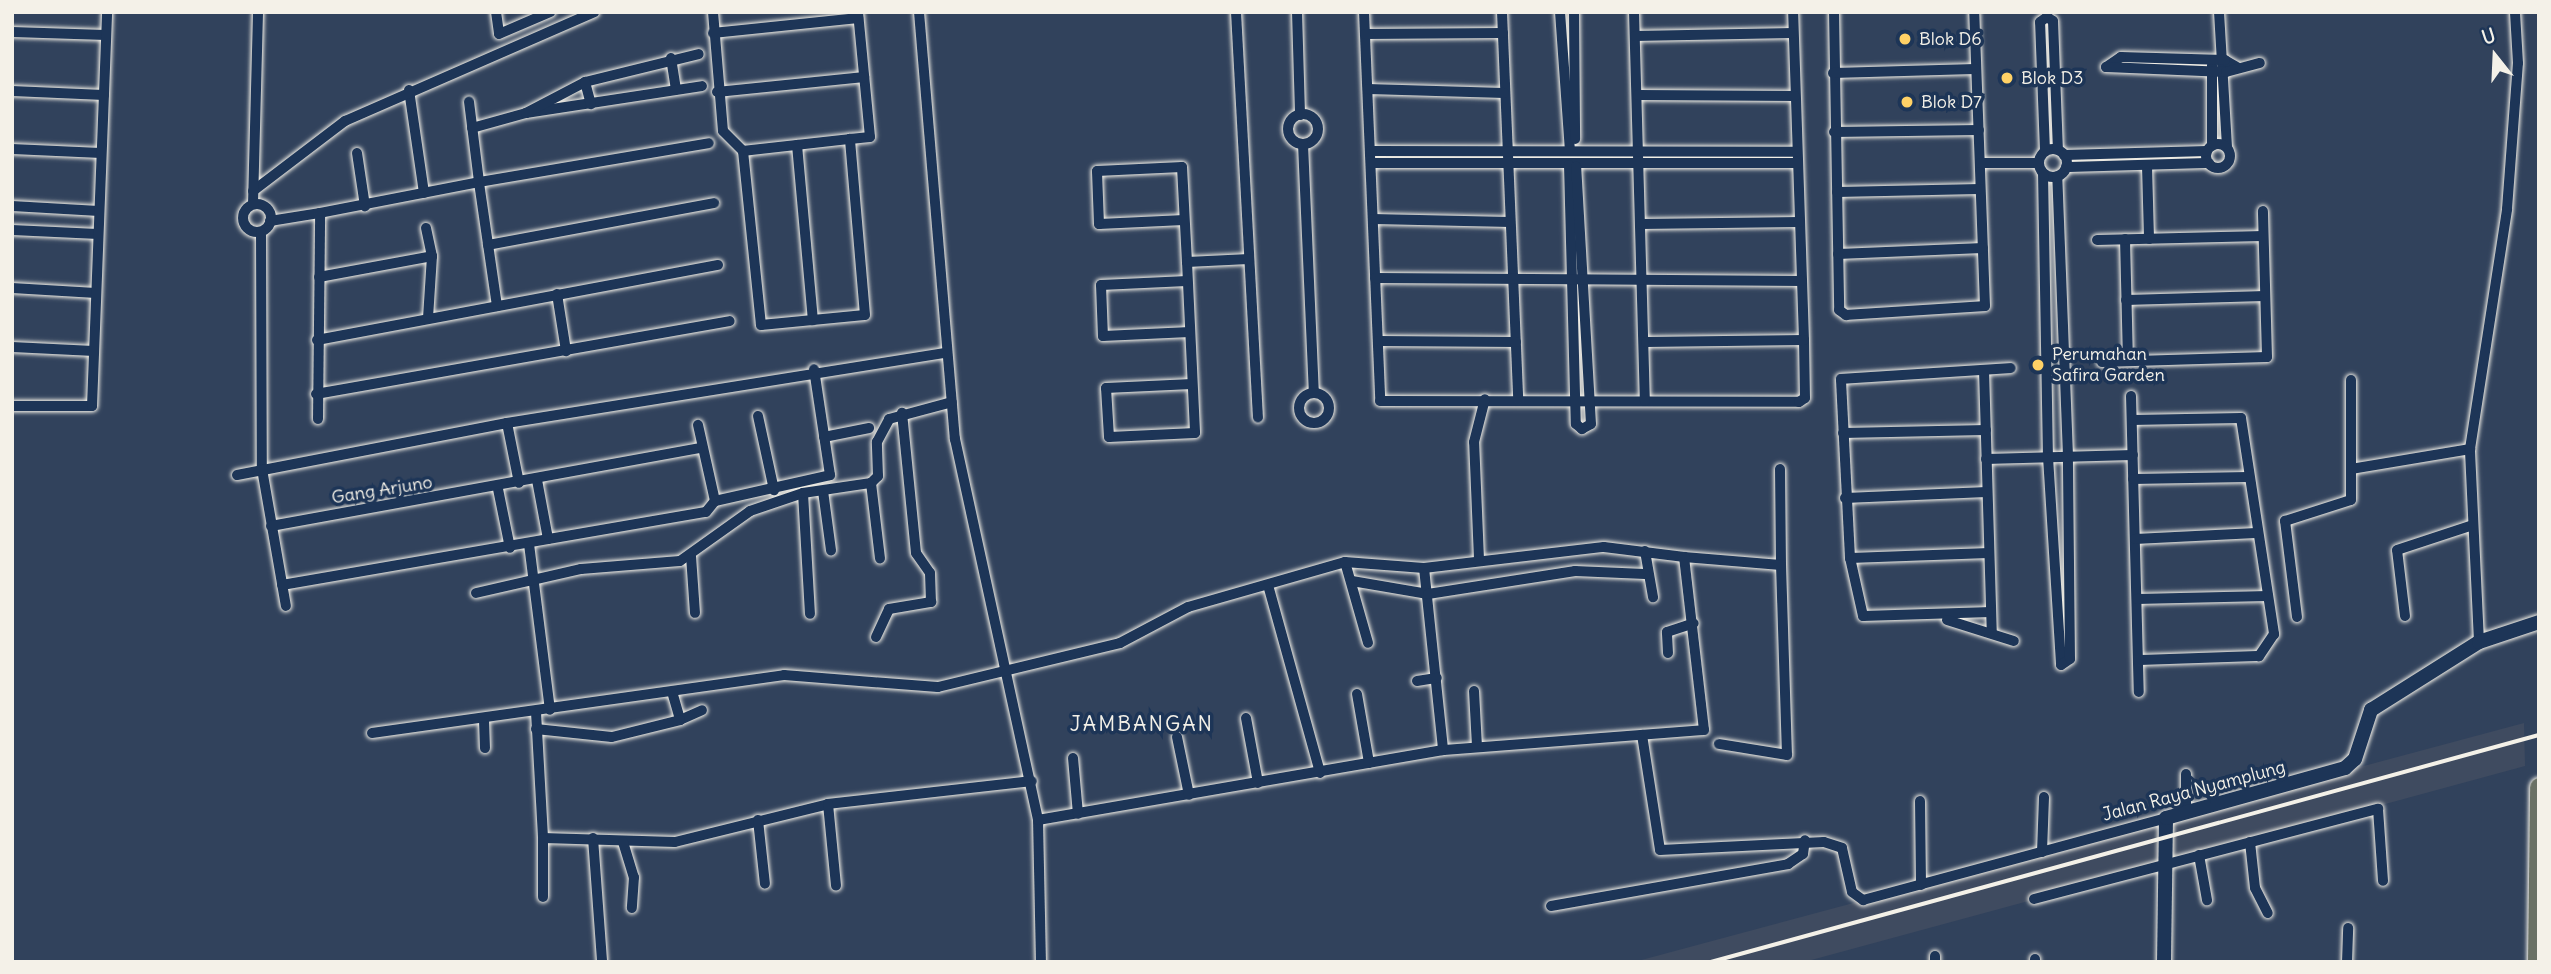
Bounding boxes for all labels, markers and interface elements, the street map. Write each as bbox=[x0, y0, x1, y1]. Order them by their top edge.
north arrow bbox=[2460, 21, 2530, 91]
text: U bbox=[2479, 23, 2498, 49]
place label: Blok D6 bbox=[1919, 28, 1982, 50]
marker: Blok D6 bbox=[1897, 31, 1913, 47]
place label: Blok D3 bbox=[2021, 67, 2083, 89]
marker: Blok D3 bbox=[1999, 70, 2015, 86]
place label: Blok D7 bbox=[1921, 91, 1982, 113]
marker: Blok D7 bbox=[1899, 94, 1915, 110]
place label: Perumahan Safira Garden bbox=[2052, 344, 2165, 386]
marker: Perumahan Safira Garden bbox=[2030, 357, 2046, 373]
street label: Gang Arjuno bbox=[330, 471, 434, 509]
district label: JAMBANGAN bbox=[1071, 711, 1213, 737]
street label: Jalan Raya Nyamplung bbox=[2100, 756, 2288, 826]

